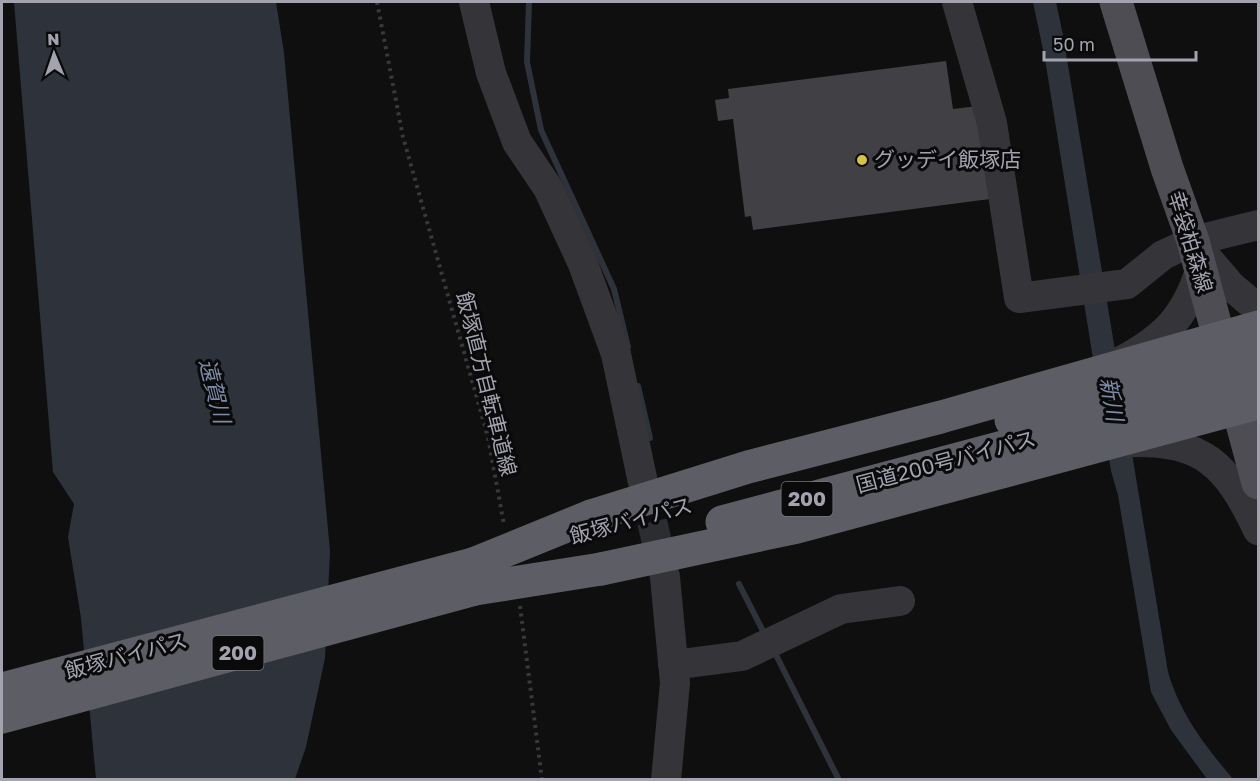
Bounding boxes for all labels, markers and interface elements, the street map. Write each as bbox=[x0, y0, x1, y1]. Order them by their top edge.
north arrow bbox=[24, 24, 84, 84]
scale bar bbox=[1044, 24, 1196, 62]
text: N bbox=[47, 29, 60, 49]
text: 50 m bbox=[1053, 33, 1095, 55]
place label: グッデイ飯塚店 bbox=[874, 146, 1021, 172]
marker: グッデイ飯塚店 bbox=[855, 153, 869, 167]
street label: 幸袋柏森線 bbox=[1163, 188, 1219, 296]
street label: 飯塚直方自転車道線 bbox=[451, 289, 522, 479]
water label: 遠賀川 bbox=[194, 356, 237, 428]
water label: 新川 bbox=[1095, 375, 1130, 425]
street label: 国道200号バイパス bbox=[853, 425, 1038, 498]
road number: 200 bbox=[782, 482, 832, 516]
street label: 飯塚バイパス bbox=[567, 491, 695, 549]
street label: 飯塚バイパス bbox=[62, 626, 190, 684]
road number: 200 bbox=[212, 636, 264, 670]

